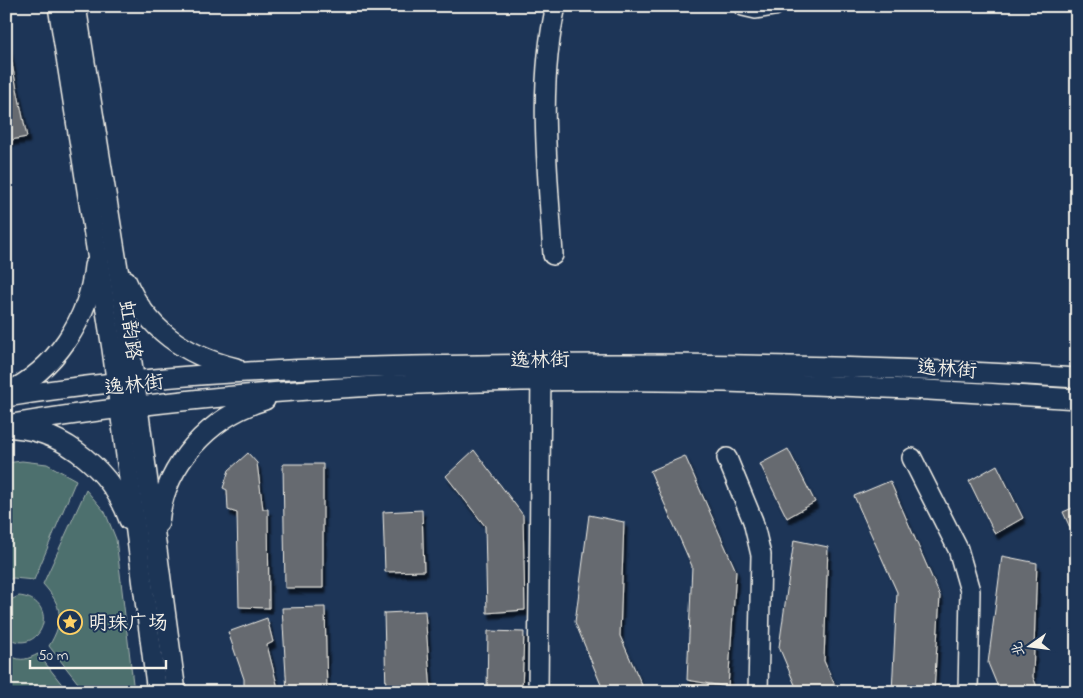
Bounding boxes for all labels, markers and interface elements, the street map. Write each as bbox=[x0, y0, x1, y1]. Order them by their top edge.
street label: 虹韵路 bbox=[110, 299, 147, 363]
street label: 逸林街 bbox=[510, 346, 570, 377]
street label: 逸林街 bbox=[916, 354, 978, 387]
street label: 逸林街 bbox=[103, 368, 166, 405]
place icon: 明珠广场 bbox=[57, 609, 83, 635]
place label: 明珠广场 bbox=[88, 610, 168, 639]
north arrow bbox=[1006, 620, 1056, 670]
scale bar bbox=[30, 638, 166, 670]
text: 北 bbox=[1007, 639, 1031, 658]
text: 50 m bbox=[38, 645, 69, 667]

